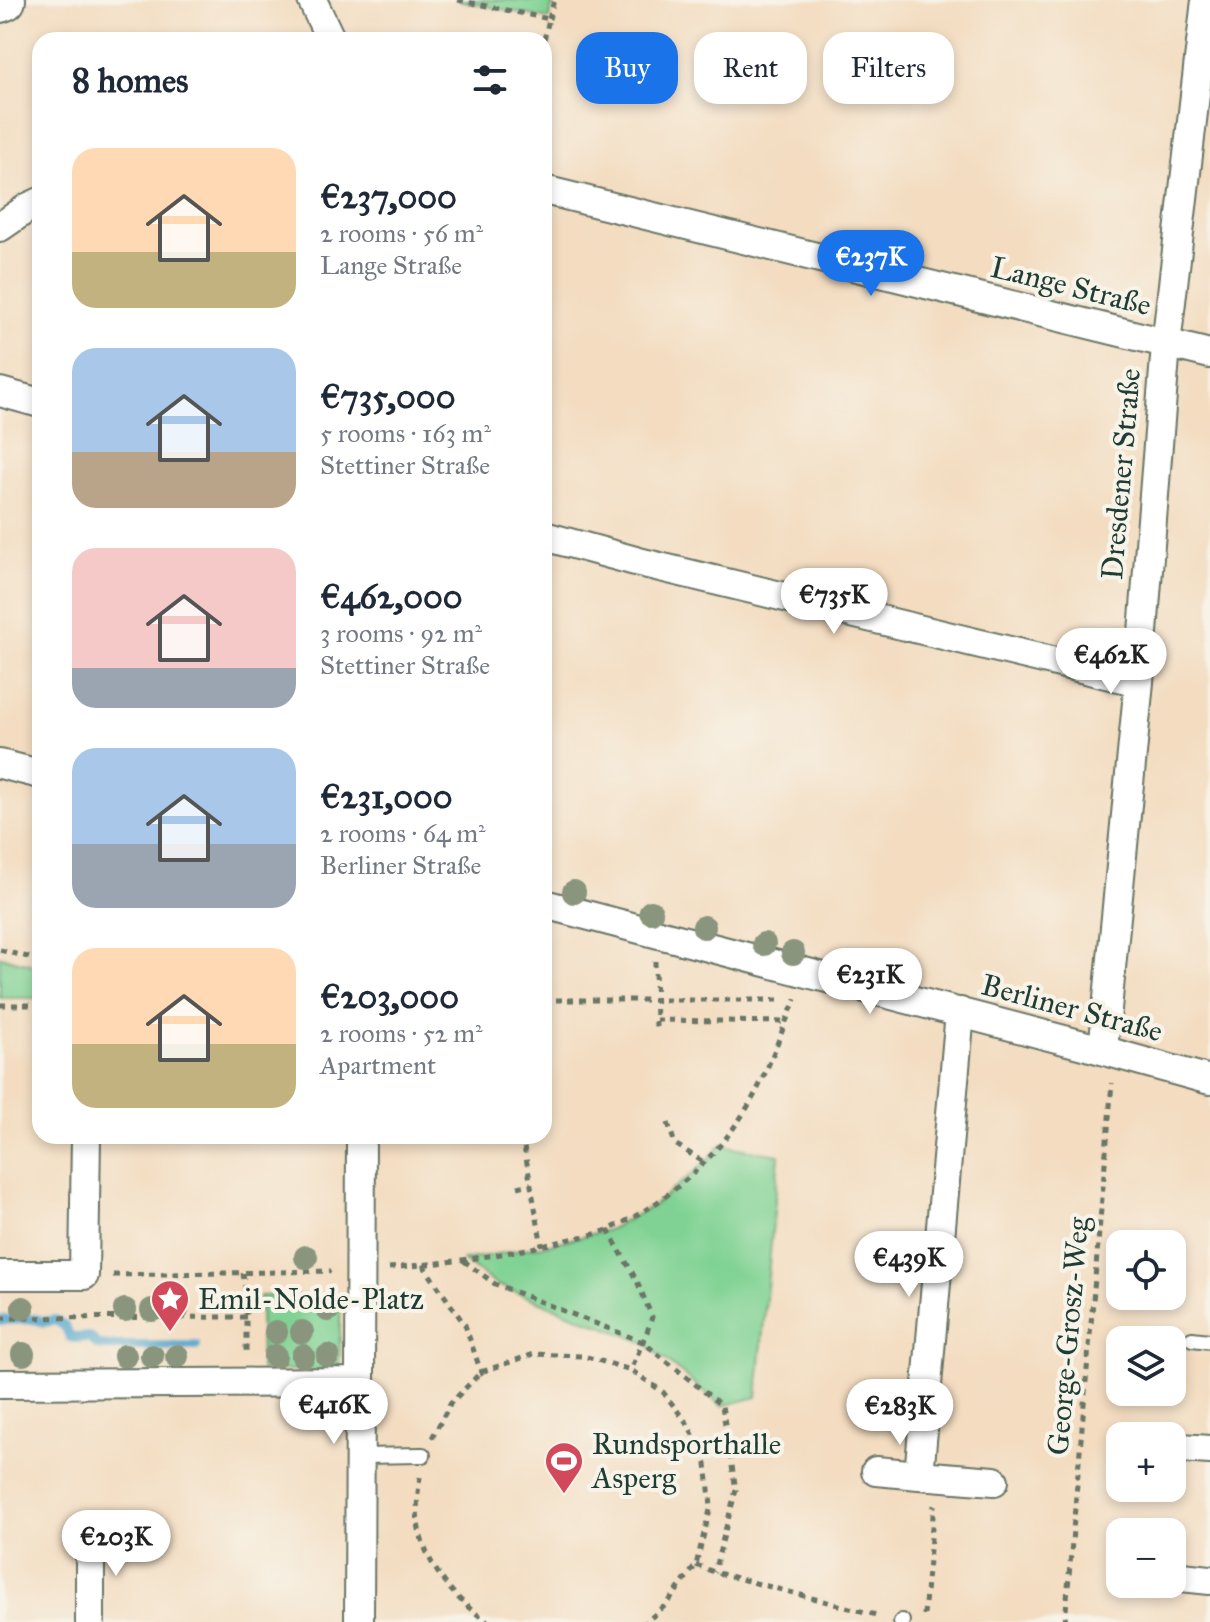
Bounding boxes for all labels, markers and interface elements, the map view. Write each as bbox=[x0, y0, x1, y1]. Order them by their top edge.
chip: Buy bbox=[576, 32, 678, 104]
chip: Rent bbox=[694, 32, 807, 104]
chip: Filters bbox=[823, 32, 954, 104]
icon: filters bbox=[468, 58, 512, 102]
text: 8 homes bbox=[72, 60, 188, 101]
text: €237,000 bbox=[320, 176, 457, 217]
icon: home bbox=[136, 180, 232, 276]
text: 2 rooms · 56 m² bbox=[320, 217, 483, 249]
pin: €237K bbox=[815, 230, 927, 298]
text: €237K bbox=[835, 240, 907, 272]
text: Lange Straße bbox=[320, 249, 462, 281]
street label: Lange Straße bbox=[987, 249, 1155, 323]
street label: Dresdener Straße bbox=[1094, 367, 1148, 581]
text: €735,000 bbox=[320, 376, 455, 417]
icon: home bbox=[136, 380, 232, 476]
text: 5 rooms · 163 m² bbox=[320, 417, 491, 449]
text: Stettiner Straße bbox=[320, 449, 490, 481]
pin: €735K bbox=[778, 568, 890, 636]
text: €462,000 bbox=[320, 576, 463, 617]
text: €735K bbox=[799, 578, 869, 610]
icon: home bbox=[136, 580, 232, 676]
text: 3 rooms · 92 m² bbox=[320, 617, 482, 649]
pin: €462K bbox=[1055, 628, 1167, 696]
text: €462K bbox=[1074, 638, 1148, 670]
text: Stettiner Straße bbox=[320, 649, 490, 681]
text: €231,000 bbox=[320, 776, 453, 817]
icon: home bbox=[136, 780, 232, 876]
text: 2 rooms · 64 m² bbox=[320, 817, 486, 849]
text: Berliner Straße bbox=[320, 849, 481, 881]
pin: €231K bbox=[814, 948, 926, 1016]
text: €231K bbox=[836, 958, 904, 990]
street label: Berliner Straße bbox=[977, 967, 1167, 1049]
text: €203,000 bbox=[320, 976, 459, 1017]
icon: home bbox=[136, 980, 232, 1076]
text: 2 rooms · 52 m² bbox=[320, 1017, 483, 1049]
text: Apartment bbox=[320, 1049, 436, 1081]
street label: George-Grosz-Weg bbox=[1040, 1214, 1096, 1457]
map controls bbox=[1106, 1230, 1186, 1598]
button: locate bbox=[1106, 1230, 1186, 1310]
pin: €439K bbox=[853, 1231, 965, 1299]
text: €439K bbox=[872, 1241, 946, 1273]
place icon: Emil-Nolde-Platz bbox=[149, 1278, 191, 1333]
place label: Emil-Nolde-Platz bbox=[198, 1281, 424, 1317]
button: layers bbox=[1106, 1326, 1186, 1406]
pin: €416K bbox=[278, 1378, 390, 1446]
pin: €283K bbox=[844, 1379, 956, 1447]
text: €416K bbox=[298, 1388, 370, 1420]
text: €283K bbox=[864, 1389, 936, 1421]
button: + bbox=[1106, 1422, 1186, 1502]
place label: Rundsporthalle Asperg bbox=[590, 1426, 781, 1496]
sports icon: Rundsporthalle Asperg bbox=[543, 1440, 585, 1495]
pin: €203K bbox=[60, 1510, 172, 1578]
button: − bbox=[1106, 1518, 1186, 1598]
text: €203K bbox=[80, 1520, 152, 1552]

